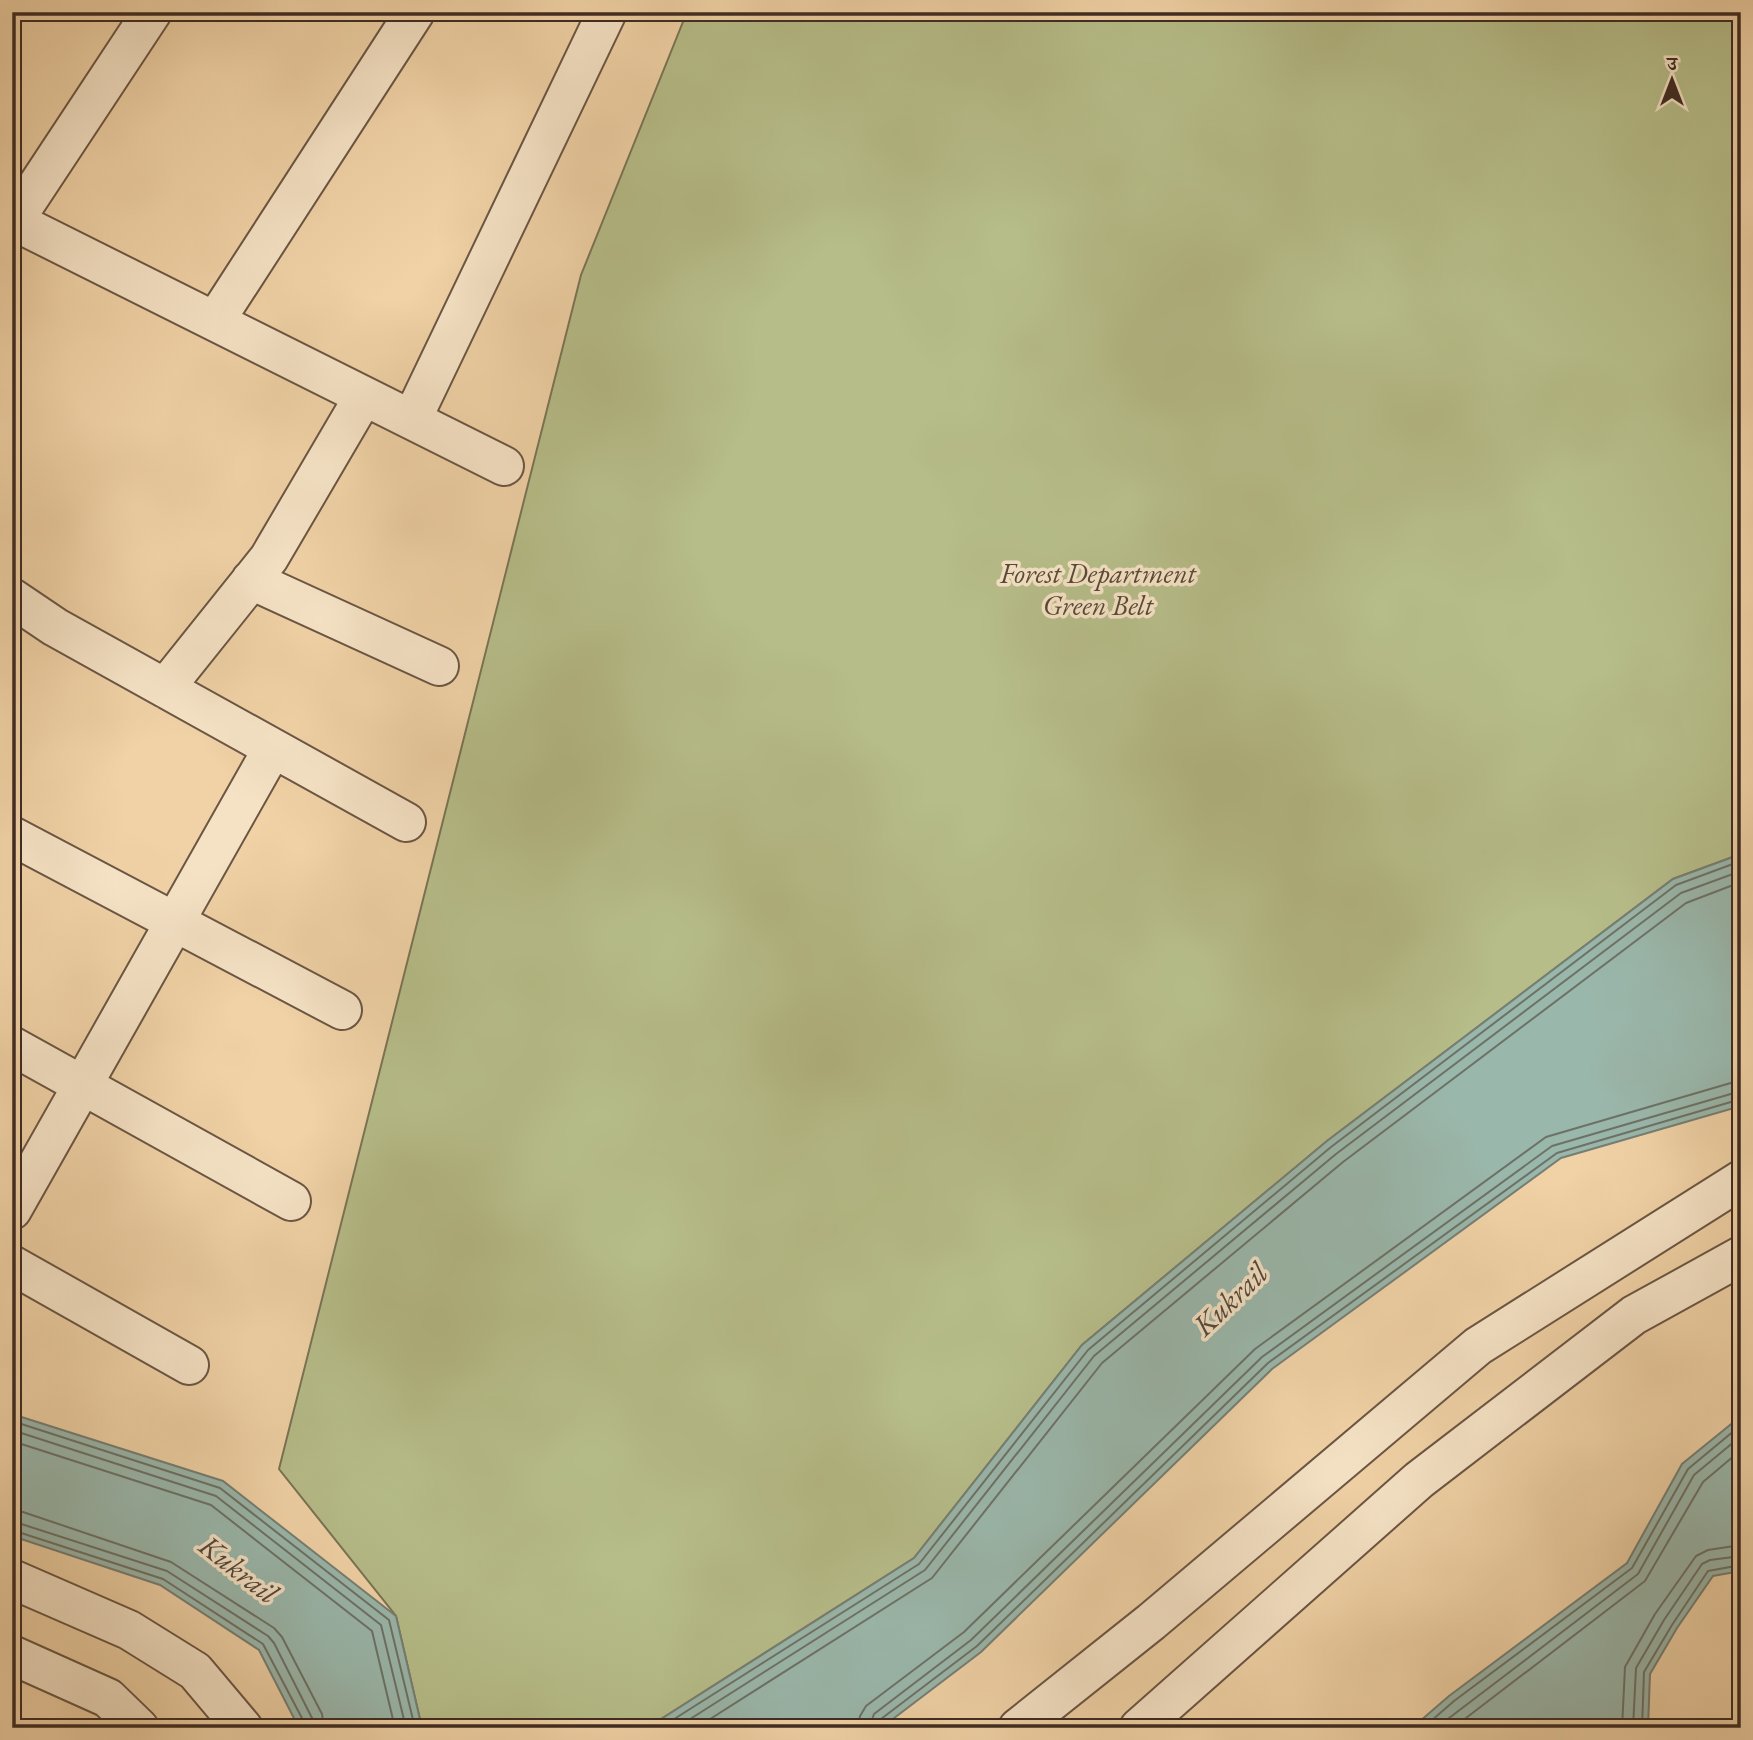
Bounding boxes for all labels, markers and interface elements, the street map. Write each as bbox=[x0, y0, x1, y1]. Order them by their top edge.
north arrow bbox=[1638, 46, 1708, 116]
text: उ bbox=[1665, 51, 1678, 76]
park label: Forest Department Green Belt bbox=[999, 555, 1198, 623]
water label: Kukrail bbox=[1183, 1253, 1277, 1345]
water label: Kukrail bbox=[191, 1525, 288, 1613]

